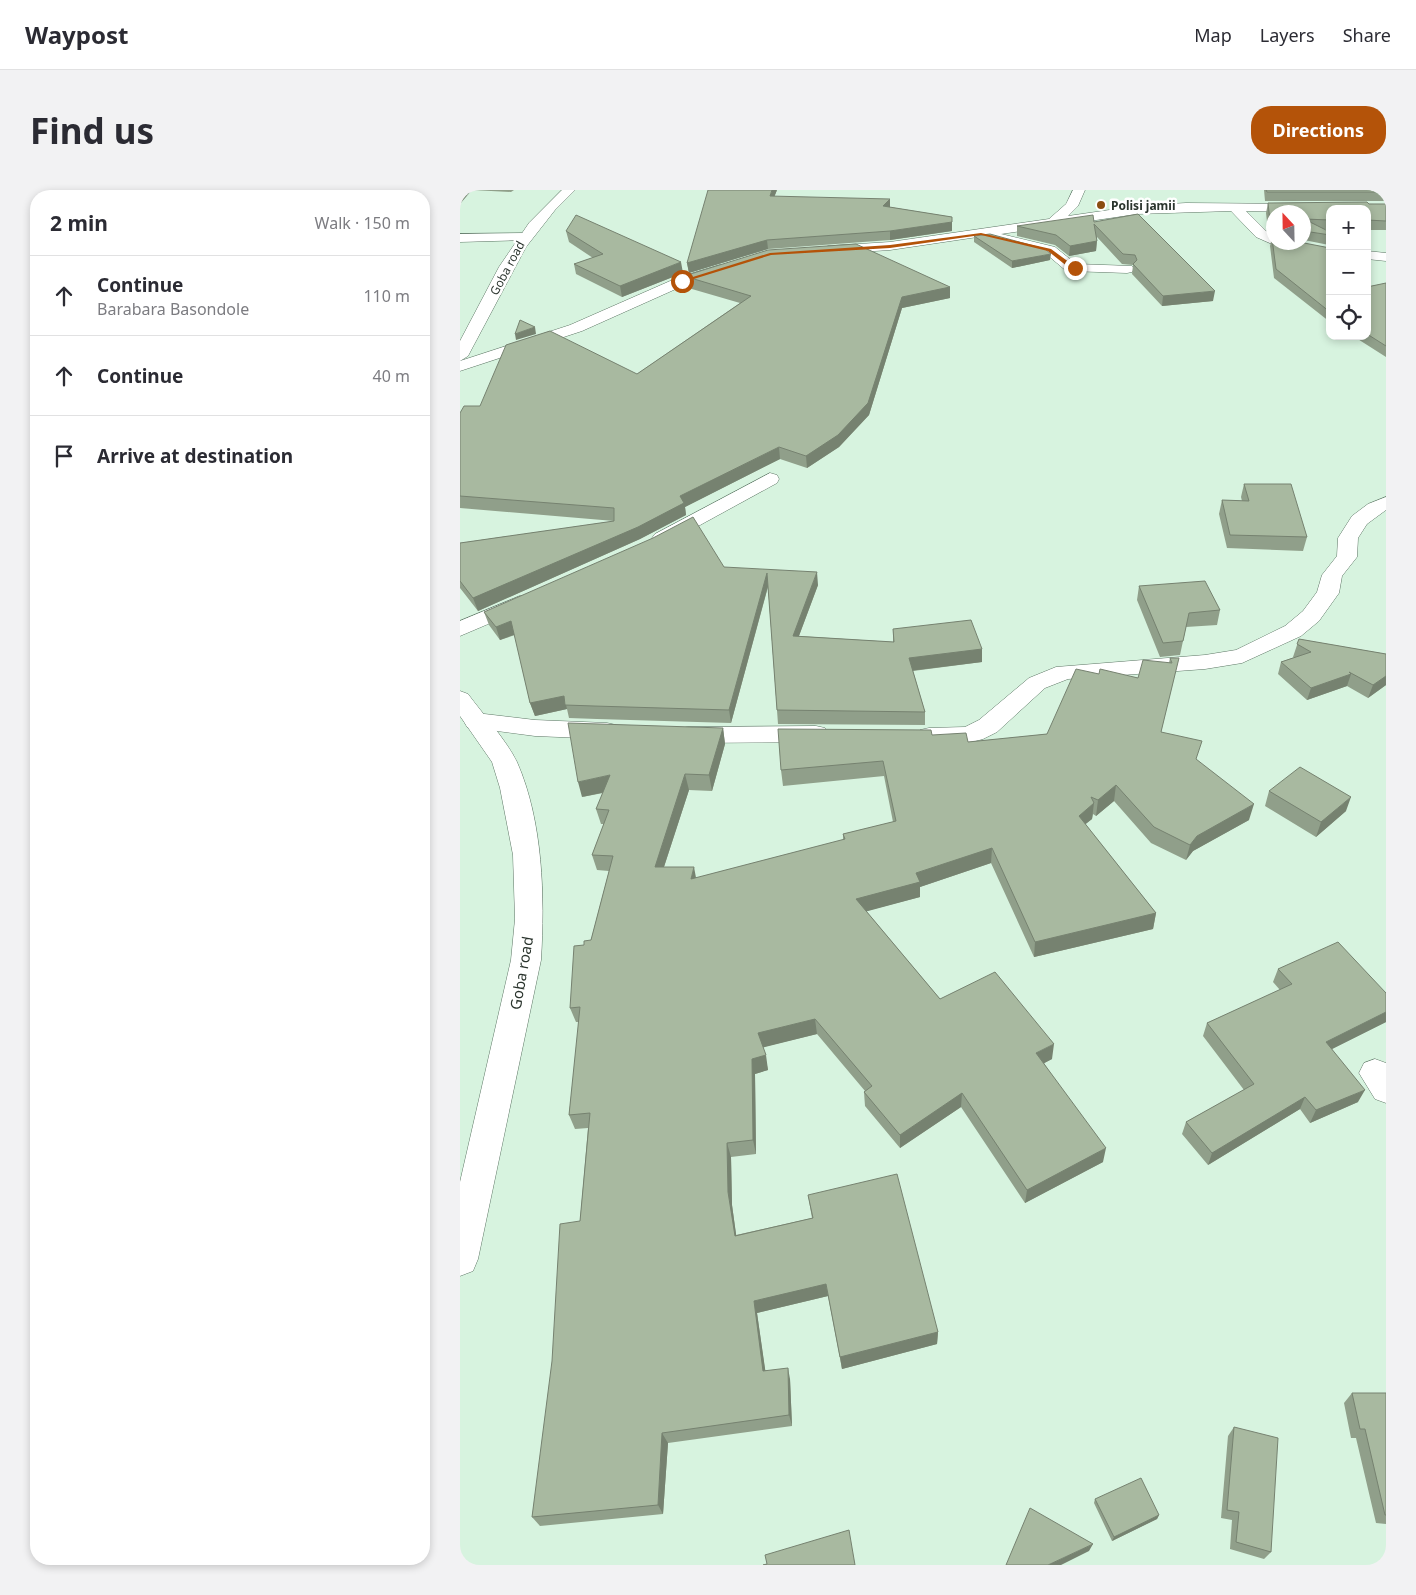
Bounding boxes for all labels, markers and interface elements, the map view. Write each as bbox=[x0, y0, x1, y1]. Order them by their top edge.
text: Waypost bbox=[25, 18, 128, 51]
text: Map bbox=[1194, 23, 1232, 47]
text: Layers bbox=[1260, 23, 1315, 47]
text: Share bbox=[1343, 23, 1391, 47]
button: Directions bbox=[1251, 106, 1386, 154]
text: Find us bbox=[30, 107, 154, 154]
place label: Polisi jamii bbox=[1111, 197, 1176, 214]
marker: Polisi jamii bbox=[1095, 199, 1107, 211]
north arrow bbox=[1266, 205, 1311, 250]
map controls bbox=[1326, 205, 1371, 340]
button: + bbox=[1326, 205, 1371, 250]
text: 2 min bbox=[50, 209, 108, 237]
text: Walk · 150 m bbox=[315, 212, 410, 234]
street label: Goba road bbox=[486, 238, 528, 298]
button: − bbox=[1326, 250, 1371, 295]
route end bbox=[1064, 257, 1087, 280]
route start bbox=[671, 270, 694, 293]
text: Continue bbox=[97, 272, 183, 298]
icon: ahead bbox=[50, 282, 78, 310]
text: 110 m bbox=[363, 285, 410, 307]
button: locate bbox=[1326, 295, 1371, 340]
text: Barabara Basondole bbox=[97, 298, 249, 320]
icon: ahead bbox=[50, 362, 78, 390]
text: Continue bbox=[97, 363, 183, 389]
text: 40 m bbox=[373, 365, 410, 387]
icon: arrive bbox=[50, 442, 78, 470]
text: Arrive at destination bbox=[97, 443, 293, 469]
street label: Goba road bbox=[505, 935, 537, 1011]

